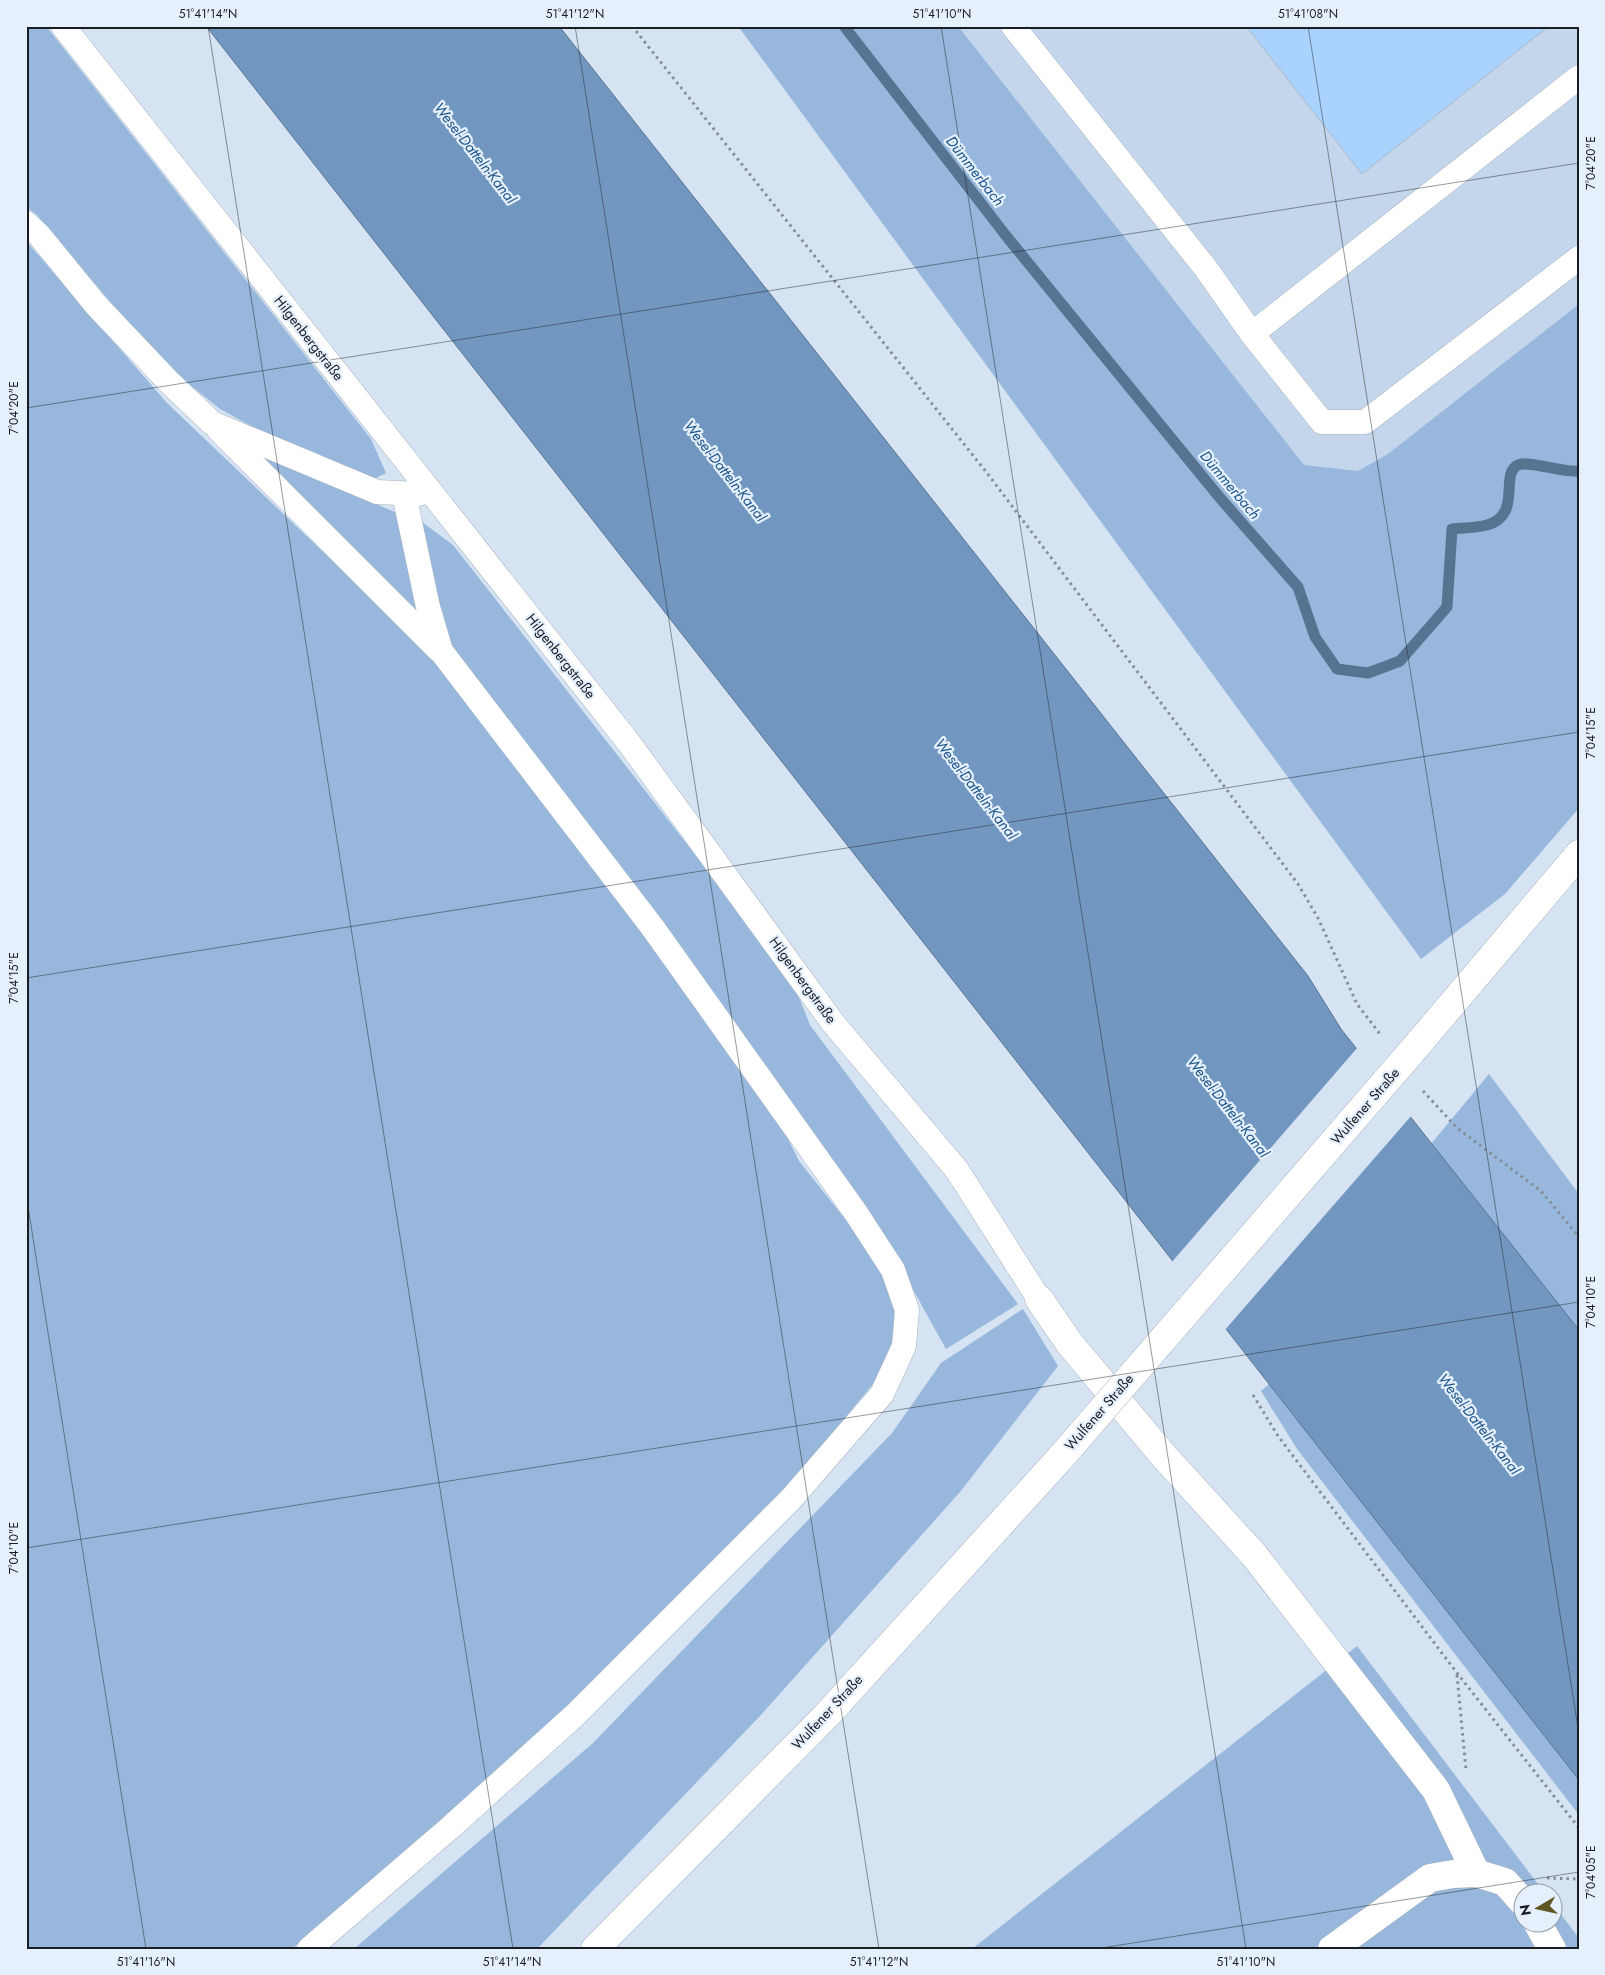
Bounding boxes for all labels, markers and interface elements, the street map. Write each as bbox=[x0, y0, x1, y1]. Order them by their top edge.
text: 51°41'14"N bbox=[179, 5, 237, 23]
text: 51°41'12"N bbox=[546, 5, 604, 23]
text: 51°41'10"N bbox=[913, 5, 971, 23]
text: 51°41'08"N bbox=[1278, 5, 1338, 23]
water label: Wesel-Datteln-Kanal bbox=[428, 98, 522, 209]
water label: Dümmerbach bbox=[940, 131, 1010, 211]
text: 7°04'20"E bbox=[1582, 136, 1600, 190]
street label: Hilgenbergstraße bbox=[269, 291, 349, 385]
text: 7°04'20"E bbox=[5, 381, 23, 435]
water label: Wesel-Datteln-Kanal bbox=[678, 416, 772, 527]
water label: Dümmerbach bbox=[1195, 446, 1265, 524]
street label: Hilgenbergstraße bbox=[521, 609, 601, 703]
text: 7°04'15"E bbox=[1582, 707, 1600, 759]
water label: Wesel-Datteln-Kanal bbox=[929, 734, 1023, 845]
street label: Hilgenbergstraße bbox=[765, 933, 841, 1027]
text: 7°04'15"E bbox=[5, 952, 23, 1004]
water label: Wesel-Datteln-Kanal bbox=[1181, 1052, 1275, 1163]
street label: Wulfener Straße bbox=[1326, 1063, 1404, 1149]
text: 7°04'10"E bbox=[1582, 1276, 1600, 1328]
street label: Wulfener Straße bbox=[1060, 1369, 1138, 1455]
water label: Wesel-Datteln-Kanal bbox=[1432, 1369, 1526, 1480]
text: 7°04'10"E bbox=[5, 1522, 23, 1574]
street label: Wulfener Straße bbox=[787, 1670, 867, 1754]
text: 7°04'05"E bbox=[1582, 1845, 1600, 1899]
north arrow bbox=[1512, 1882, 1562, 1932]
text: N bbox=[1514, 1903, 1536, 1917]
text: 51°41'16"N bbox=[117, 1953, 175, 1971]
text: 51°41'14"N bbox=[483, 1953, 541, 1971]
text: 51°41'12"N bbox=[850, 1953, 908, 1971]
text: 51°41'10"N bbox=[1217, 1953, 1275, 1971]

